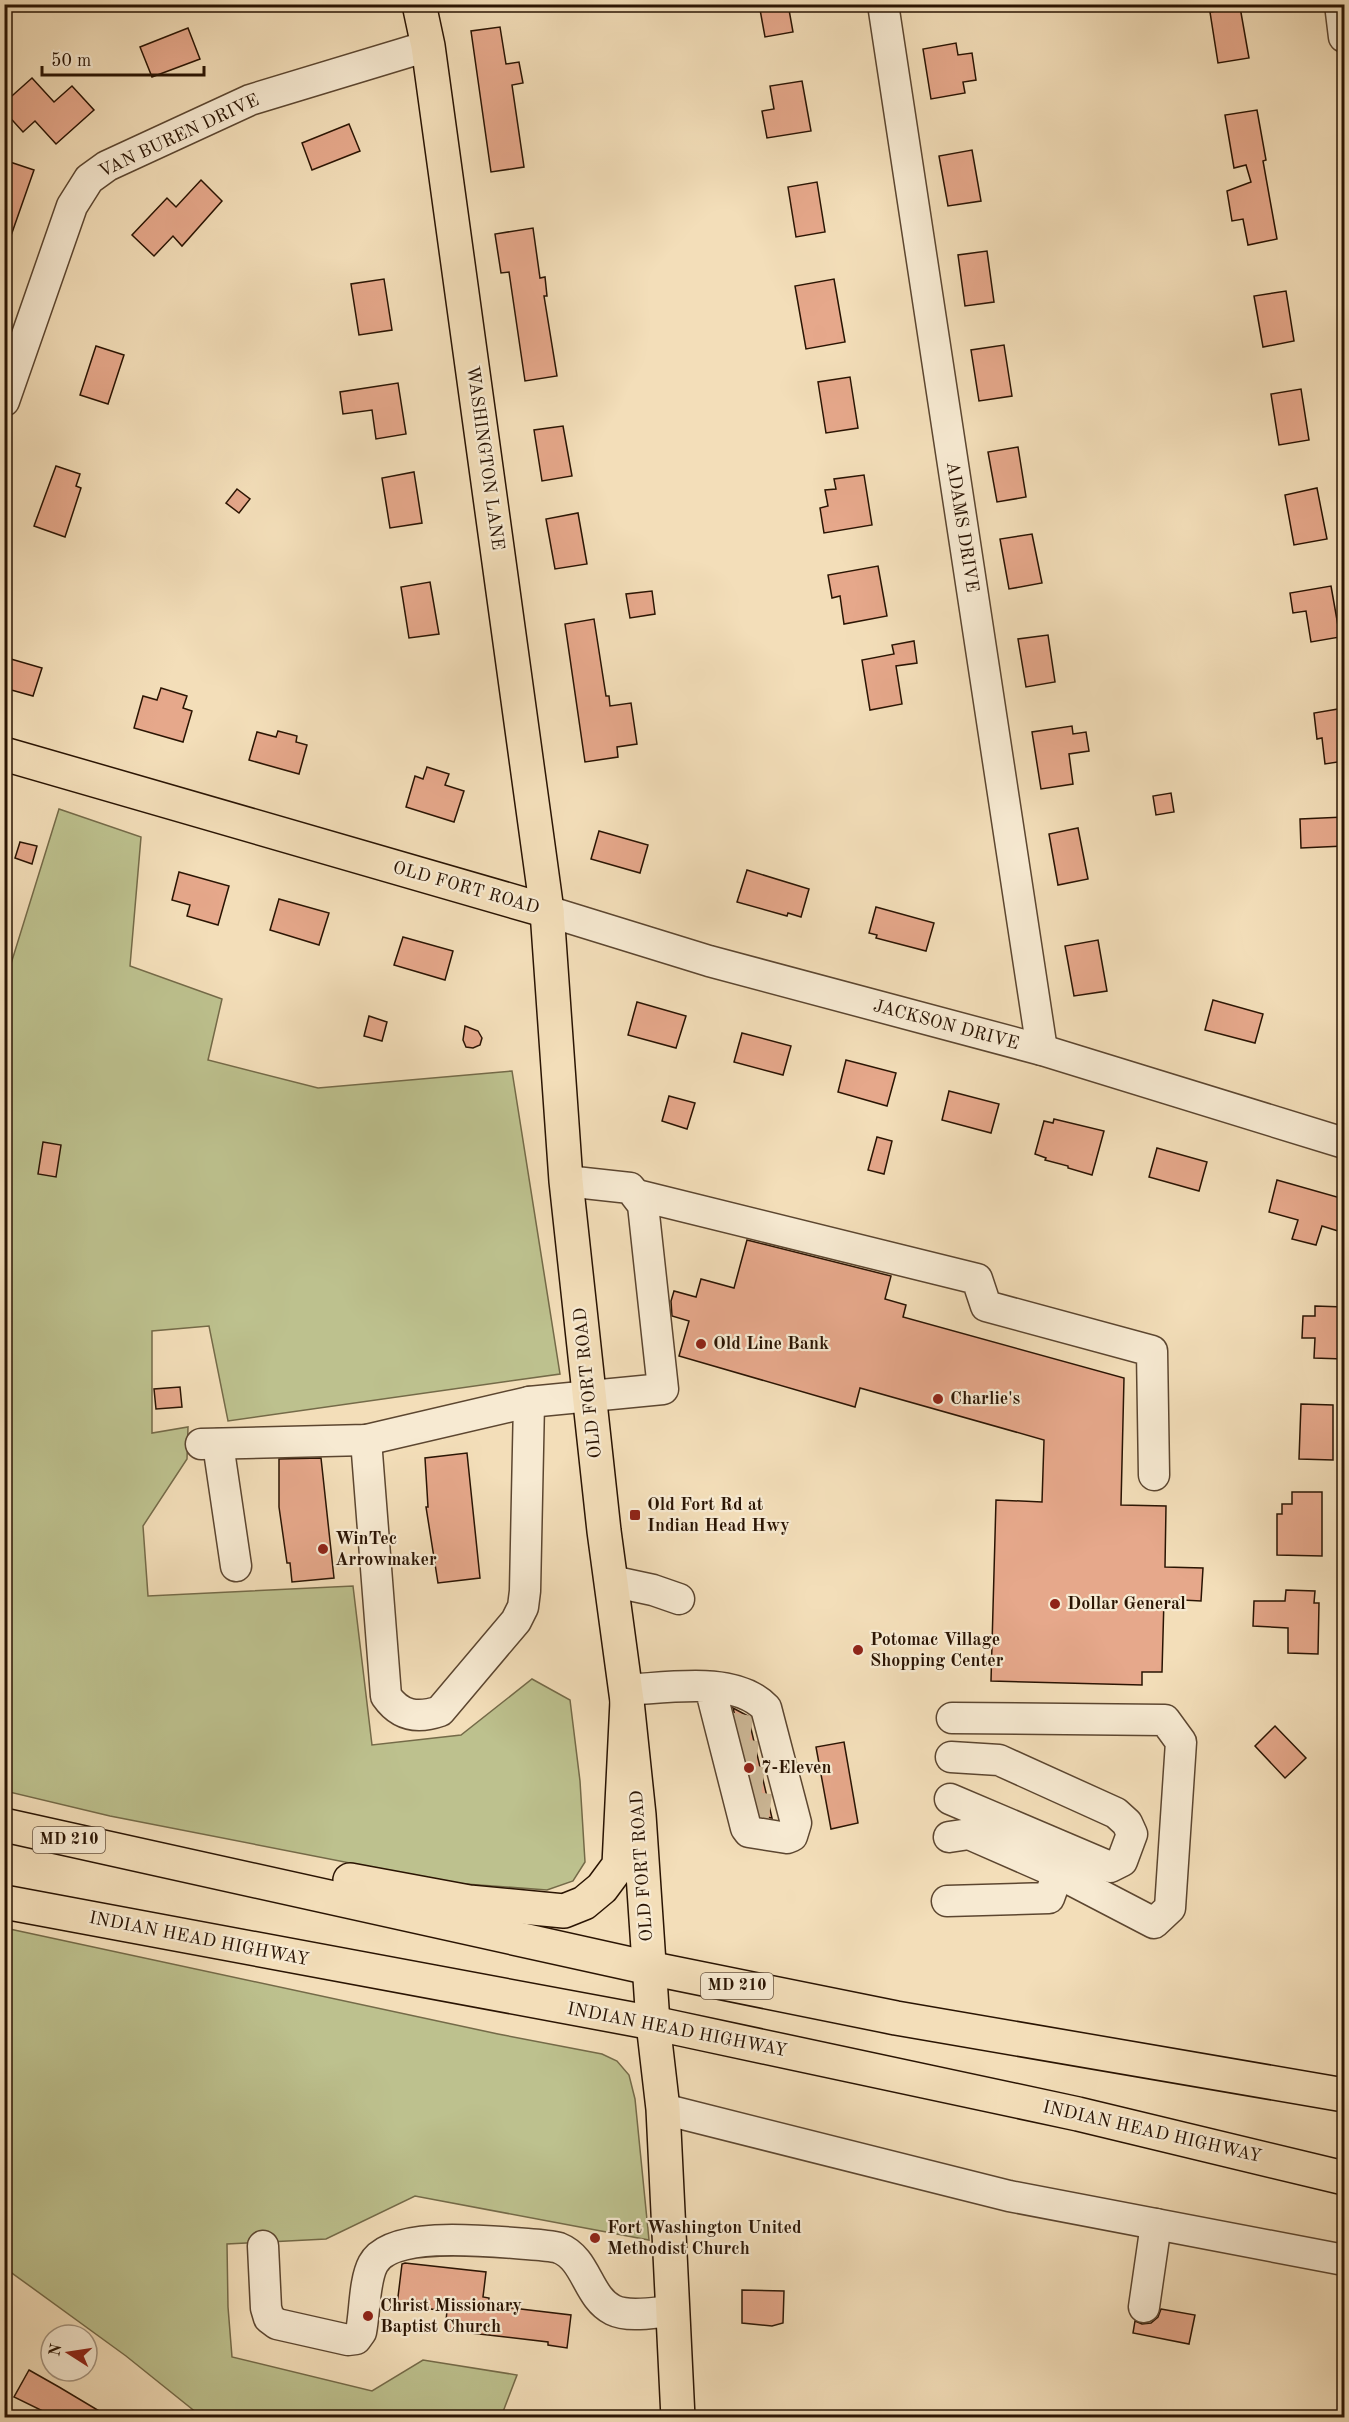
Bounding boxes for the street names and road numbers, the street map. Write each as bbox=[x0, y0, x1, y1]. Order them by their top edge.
street label: VAN BUREN DRIVE bbox=[96, 91, 262, 181]
street label: WASHINGTON LANE bbox=[463, 365, 507, 551]
street label: ADAMS DRIVE bbox=[943, 460, 981, 594]
street label: OLD FORT ROAD bbox=[391, 858, 541, 918]
street label: JACKSON DRIVE bbox=[871, 997, 1021, 1053]
street label: OLD FORT ROAD bbox=[571, 1307, 605, 1459]
street label: OLD FORT ROAD bbox=[628, 1790, 656, 1942]
road number: MD 210 bbox=[33, 1827, 105, 1853]
street label: INDIAN HEAD HIGHWAY bbox=[87, 1909, 311, 1969]
road number: MD 210 bbox=[701, 1973, 773, 1999]
street label: INDIAN HEAD HIGHWAY bbox=[565, 2000, 789, 2060]
street label: INDIAN HEAD HIGHWAY bbox=[1041, 2098, 1263, 2166]

